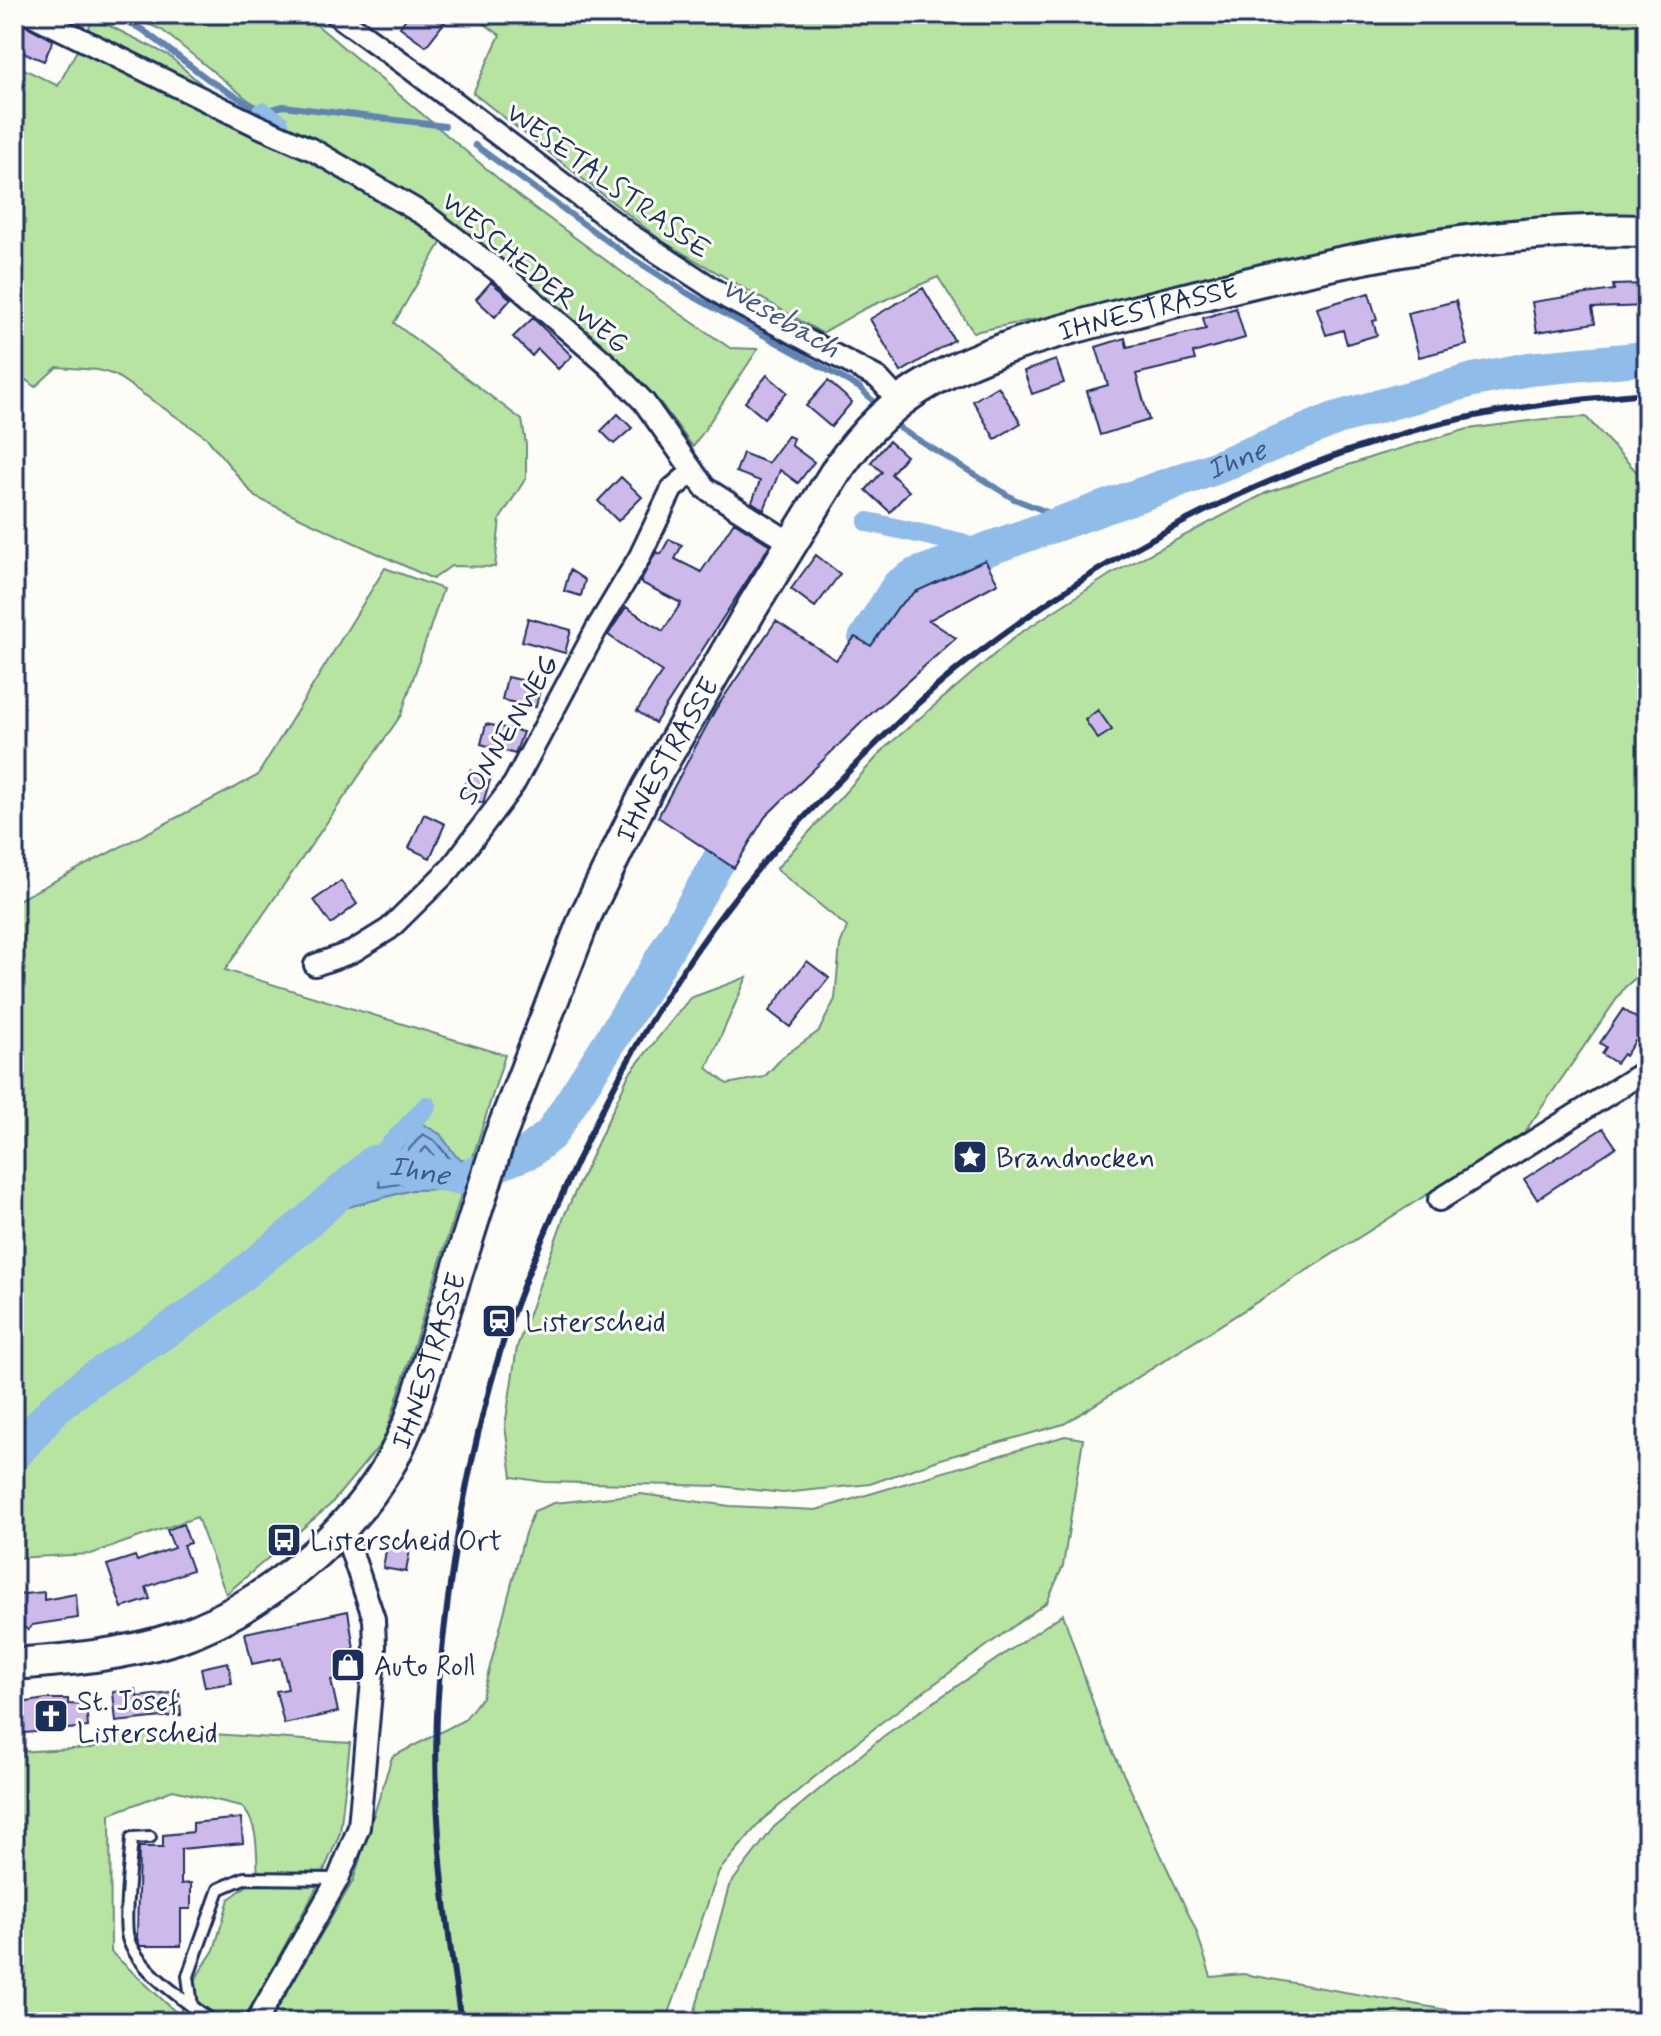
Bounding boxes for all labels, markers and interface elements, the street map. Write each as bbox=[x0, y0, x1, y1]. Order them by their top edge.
street label: WESETALSTRASSE bbox=[498, 95, 717, 269]
street label: WESCHEDER WEG bbox=[433, 184, 636, 363]
water label: Wesebach bbox=[714, 269, 847, 368]
street label: IHNESTRASSE bbox=[1055, 271, 1242, 352]
water label: Ihne bbox=[1201, 431, 1274, 490]
street label: SONNENWEG bbox=[450, 648, 569, 812]
street label: IHNESTRASSE bbox=[608, 671, 729, 849]
place icon: Brandnocken bbox=[951, 1138, 989, 1176]
place label: Brandnocken bbox=[996, 1141, 1155, 1178]
water label: Ihne bbox=[386, 1147, 454, 1196]
street label: IHNESTRASSE bbox=[384, 1268, 477, 1456]
station icon: Listerscheid bbox=[480, 1302, 518, 1340]
place label: Listerscheid bbox=[525, 1305, 666, 1342]
bus stop icon: Listerscheid Ort bbox=[265, 1521, 303, 1559]
place label: Listerscheid Ort bbox=[310, 1524, 502, 1561]
shop icon: Auto Roll bbox=[329, 1646, 367, 1684]
place label: Auto Roll bbox=[374, 1649, 476, 1686]
place label: St. Josef Listerscheid bbox=[77, 1684, 218, 1753]
church icon: St. Josef Listerscheid bbox=[32, 1697, 70, 1735]

